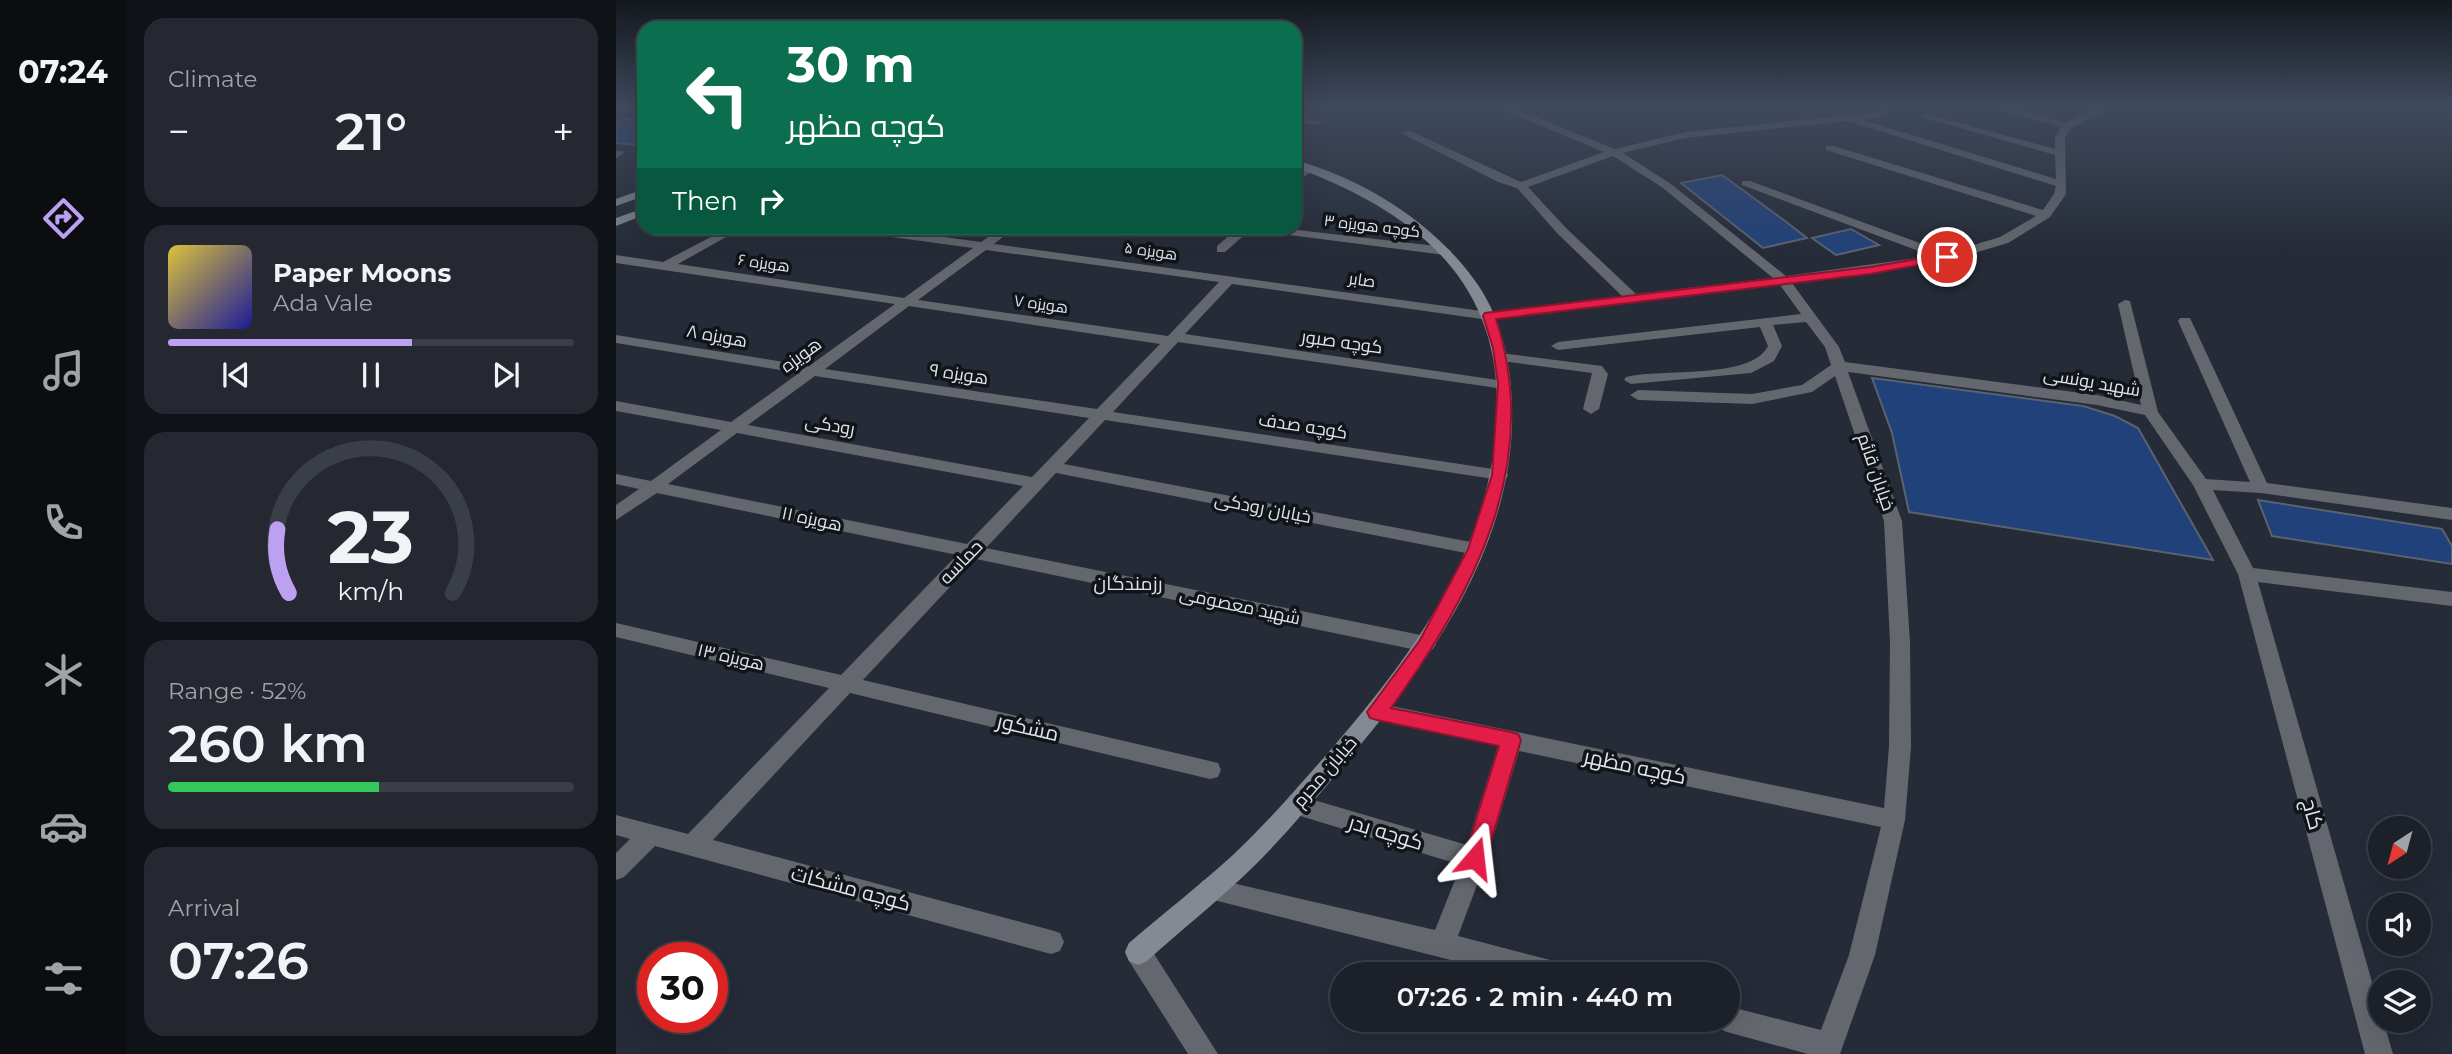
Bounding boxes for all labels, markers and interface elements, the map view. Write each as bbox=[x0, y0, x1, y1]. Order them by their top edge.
text: 30 m bbox=[787, 35, 915, 94]
icon: left bbox=[672, 49, 763, 140]
text: 07:24 bbox=[18, 52, 108, 91]
text: Climate bbox=[168, 65, 257, 93]
text: 21° bbox=[335, 100, 407, 163]
text: کوچه مظهر bbox=[787, 106, 945, 145]
text: − bbox=[168, 108, 190, 155]
text: + bbox=[552, 108, 574, 155]
icon: right bbox=[752, 182, 790, 220]
text: Then bbox=[672, 185, 738, 217]
icon: directions bbox=[39, 194, 88, 243]
street label: کوچه هویزه ۳ bbox=[1322, 211, 1421, 243]
pin bbox=[1917, 227, 1977, 287]
street label: هویزه ۵ bbox=[1123, 238, 1179, 264]
icon: arrive bbox=[1928, 238, 1966, 276]
street label: هویزه ۶ bbox=[737, 250, 791, 276]
text: Paper Moons bbox=[273, 257, 451, 289]
street label: صابر bbox=[1346, 269, 1377, 291]
text: Ada Vale bbox=[273, 289, 373, 317]
street label: هویزه ۷ bbox=[1013, 291, 1069, 317]
street label: هویزه ۸ bbox=[685, 320, 749, 352]
street label: کوچه صبور bbox=[1299, 325, 1384, 360]
street label: هویزه bbox=[776, 333, 826, 377]
icon: music bbox=[39, 346, 88, 395]
icon: previous bbox=[217, 356, 255, 394]
icon: pause bbox=[352, 356, 390, 394]
icon: next bbox=[487, 356, 525, 394]
street label: هویزه ۹ bbox=[928, 358, 990, 390]
street label: شهید یونسی bbox=[2042, 363, 2142, 401]
street label: کوچه صدف bbox=[1257, 408, 1349, 445]
street label: رودکی bbox=[803, 410, 857, 440]
street label: خیابان قائم bbox=[1852, 430, 1899, 514]
street label: خیابان رودکی bbox=[1213, 488, 1313, 528]
text: 23 bbox=[328, 493, 414, 581]
icon: phone bbox=[39, 498, 88, 547]
street label: هویزه ۱۱ bbox=[780, 502, 844, 536]
street label: حماسه bbox=[935, 535, 987, 589]
district label: رزمندگان bbox=[1093, 572, 1163, 595]
text: km/h bbox=[338, 576, 404, 606]
street label: شهید معصومی bbox=[1178, 582, 1302, 630]
street label: هویزه ۱۳ bbox=[695, 639, 767, 675]
icon: climate bbox=[39, 650, 88, 699]
text: Range · 52% bbox=[168, 677, 306, 705]
street label: مشکور bbox=[994, 708, 1062, 746]
text: 260 km bbox=[168, 712, 368, 775]
street label: خیابان محرم bbox=[1288, 732, 1362, 813]
street label: کوچه مظهر bbox=[1580, 743, 1688, 791]
street label: کاج bbox=[2295, 796, 2329, 833]
icon: car bbox=[39, 802, 88, 851]
street label: کوچه بدر bbox=[1344, 809, 1426, 857]
north arrow bbox=[2368, 816, 2431, 878]
map controls bbox=[2368, 816, 2431, 1033]
position arrow bbox=[1438, 821, 1512, 895]
street label: کوچه مشکات bbox=[788, 860, 913, 918]
button: sound bbox=[2368, 893, 2431, 956]
text: Arrival bbox=[168, 894, 241, 922]
text: 07:26 bbox=[168, 929, 309, 992]
speed limit sign: 30 bbox=[637, 942, 728, 1033]
icon: filters bbox=[39, 954, 88, 1003]
button: layers bbox=[2368, 970, 2431, 1033]
text: 07:26 · 2 min · 440 m bbox=[1397, 981, 1673, 1013]

